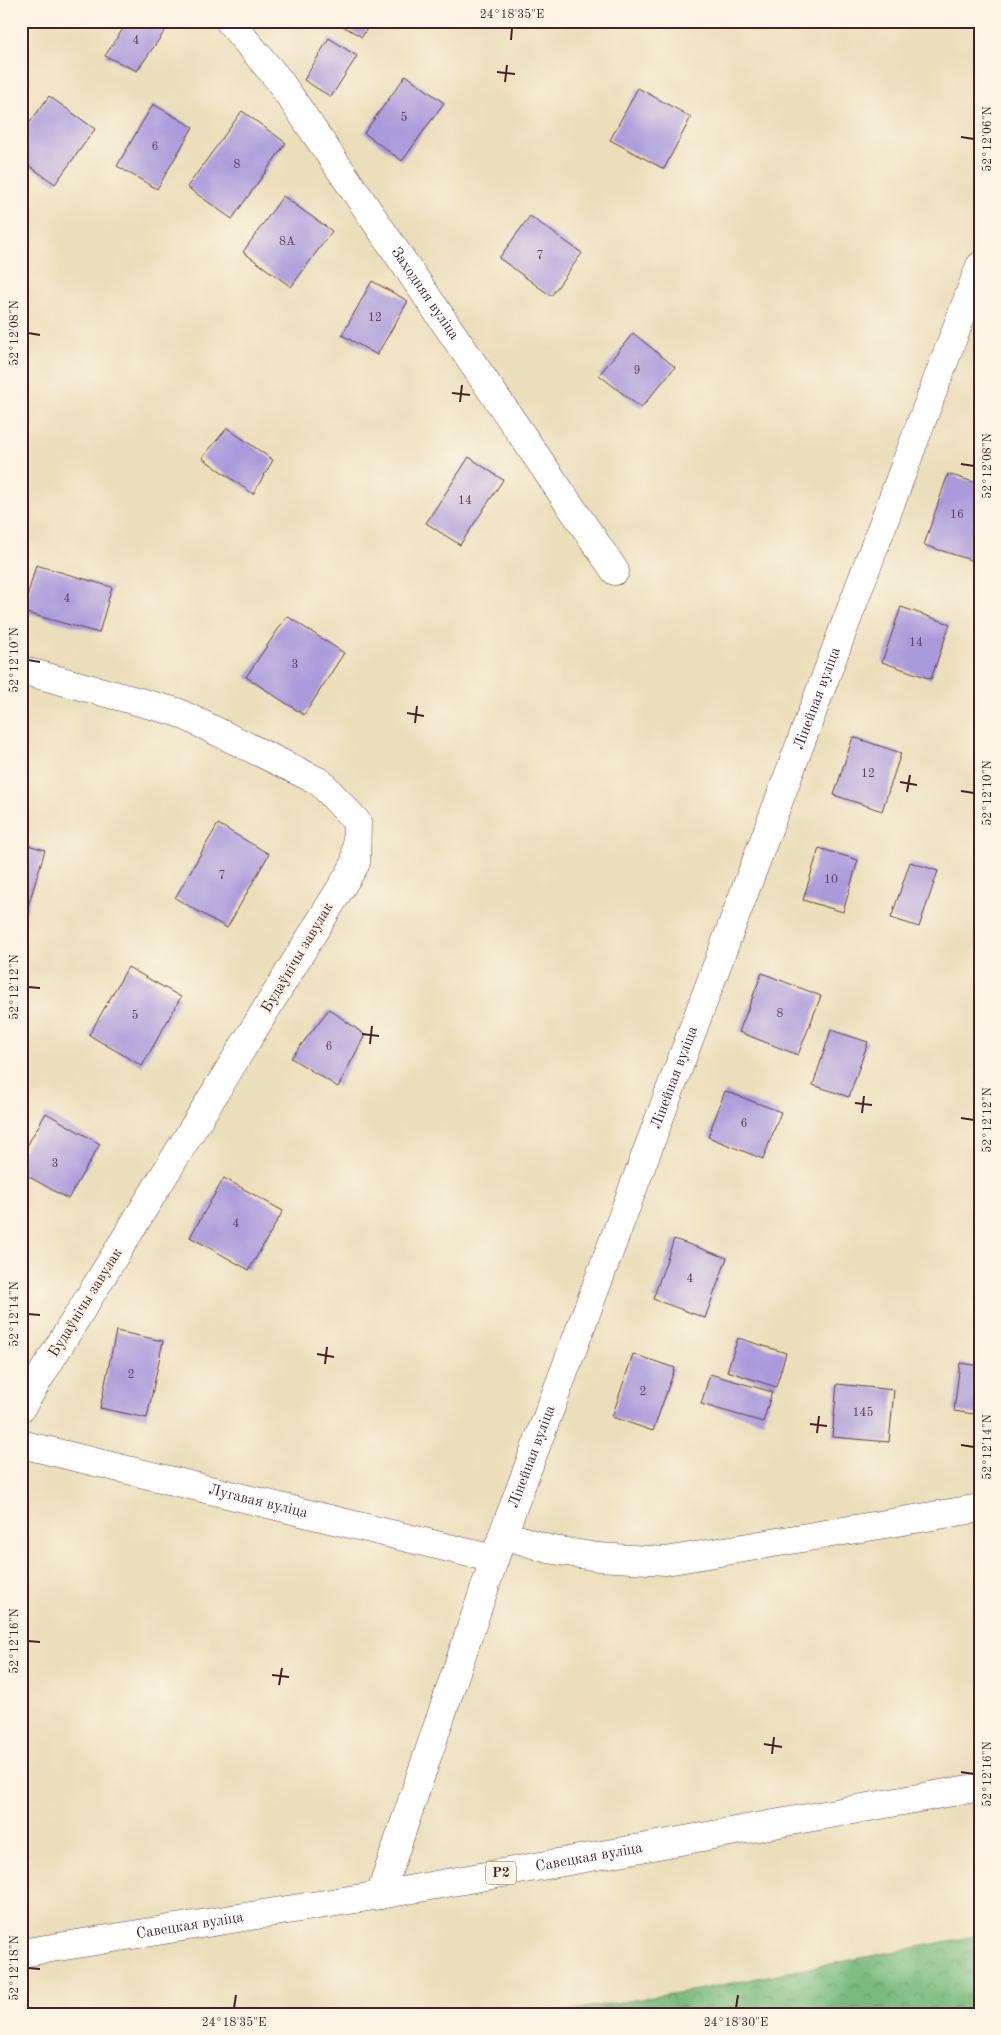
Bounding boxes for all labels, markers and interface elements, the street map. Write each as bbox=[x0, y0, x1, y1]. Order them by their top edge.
text: 24°18'35"E bbox=[480, 8, 544, 21]
house number: 4 bbox=[133, 35, 140, 47]
text: 52°12'06"N bbox=[981, 106, 994, 172]
house number: 5 bbox=[401, 111, 408, 124]
house number: 6 bbox=[152, 141, 159, 153]
house number: 8 bbox=[234, 159, 241, 171]
house number: 8А bbox=[279, 236, 295, 248]
street label: Заходняя вуліца bbox=[388, 245, 462, 343]
house number: 7 bbox=[537, 250, 543, 262]
text: 52°12'08"N bbox=[8, 300, 21, 366]
house number: 12 bbox=[368, 312, 382, 324]
house number: 9 bbox=[634, 365, 640, 377]
text: 52°12'08"N bbox=[981, 433, 994, 499]
house number: 14 bbox=[458, 495, 472, 507]
house number: 16 bbox=[950, 509, 964, 521]
house number: 4 bbox=[64, 593, 71, 605]
text: 52°12'10"N bbox=[8, 627, 21, 693]
house number: 14 bbox=[909, 637, 923, 649]
street label: Лінейная вуліца bbox=[791, 645, 844, 752]
house number: 3 bbox=[292, 659, 298, 671]
text: 52°12'10"N bbox=[981, 760, 994, 826]
house number: 12 bbox=[861, 768, 875, 780]
house number: 7 bbox=[219, 870, 225, 882]
house number: 10 bbox=[824, 874, 838, 886]
street label: Будаўнічы завулак bbox=[259, 900, 337, 1016]
text: 52°12'12"N bbox=[8, 954, 21, 1020]
house number: 8 bbox=[777, 1008, 784, 1020]
house number: 5 bbox=[132, 1009, 139, 1022]
street label: Лінейная вуліца bbox=[649, 1024, 701, 1131]
house number: 6 bbox=[326, 1041, 333, 1053]
text: 52°12'12"N bbox=[981, 1087, 994, 1153]
house number: 6 bbox=[741, 1118, 748, 1130]
house number: 3 bbox=[52, 1158, 58, 1170]
house number: 4 bbox=[233, 1218, 240, 1230]
street label: Будаўнічы завулак bbox=[46, 1246, 126, 1360]
house number: 4 bbox=[687, 1273, 694, 1285]
text: 52°12'14"N bbox=[8, 1281, 21, 1347]
house number: 2 bbox=[128, 1369, 134, 1381]
house number: 2 bbox=[640, 1386, 646, 1398]
street label: Лінейная вуліца bbox=[506, 1403, 558, 1510]
house number: 145 bbox=[853, 1406, 873, 1419]
text: 52°12'14"N bbox=[981, 1414, 994, 1480]
street label: Лугавая вуліца bbox=[207, 1482, 310, 1521]
text: 52°12'16"N bbox=[8, 1608, 21, 1674]
text: 52°12'16"N bbox=[981, 1741, 994, 1807]
street label: Савецкая вуліца bbox=[534, 1840, 644, 1874]
road number: Р2 bbox=[486, 1862, 516, 1885]
street label: Савецкая вуліца bbox=[135, 1910, 245, 1942]
text: 52°12'18"N bbox=[8, 1935, 21, 2001]
text: 24°18'35"E bbox=[202, 2016, 266, 2029]
text: 24°18'30"E bbox=[704, 2017, 768, 2029]

